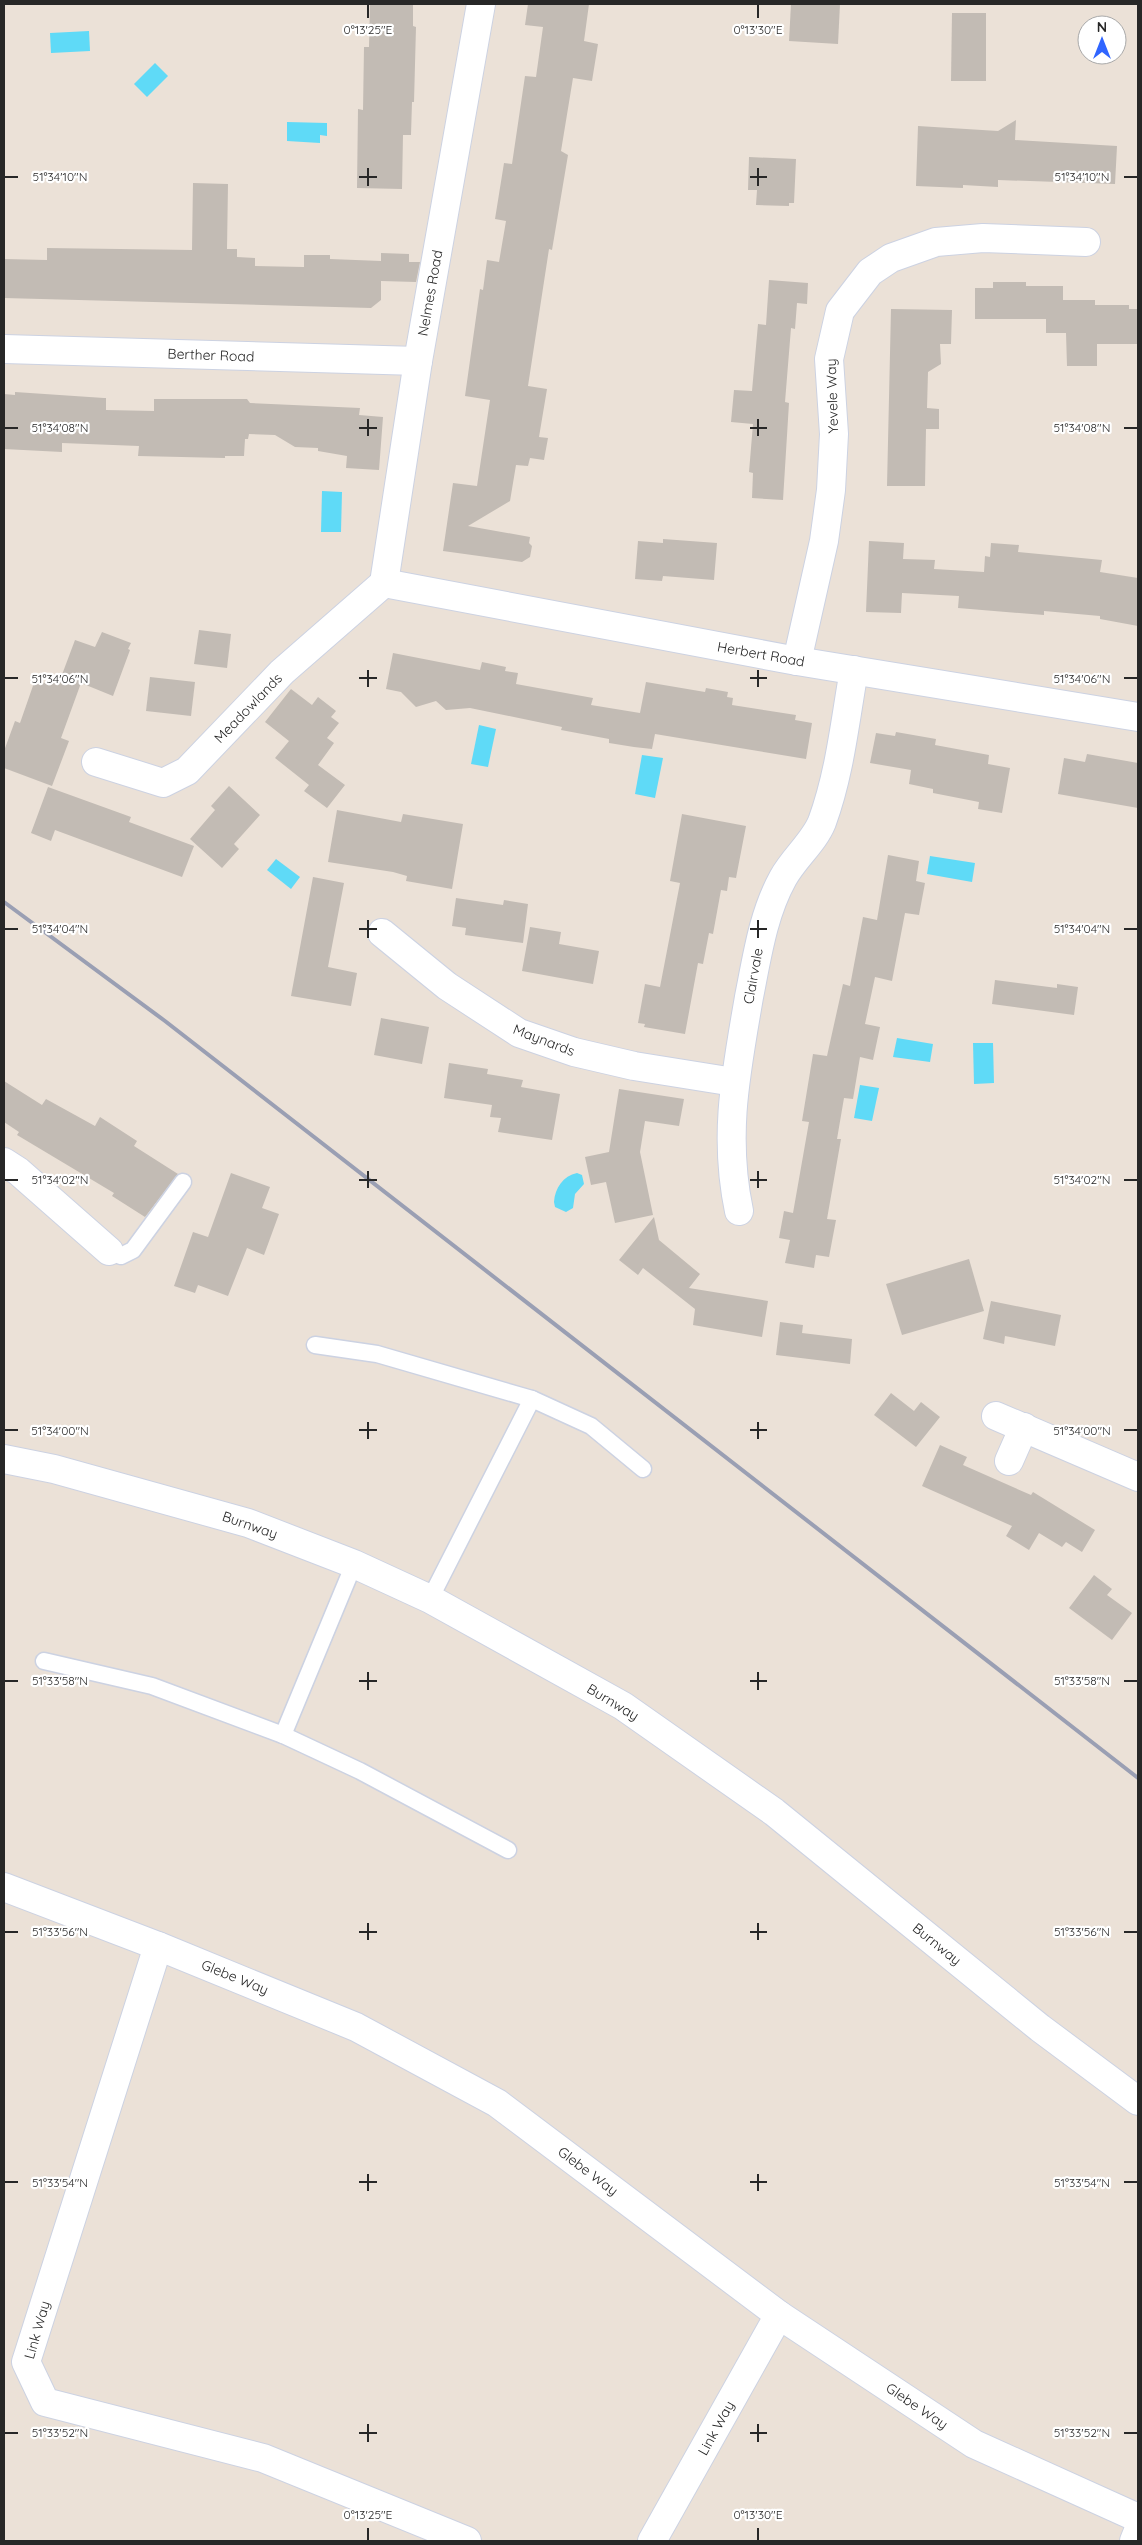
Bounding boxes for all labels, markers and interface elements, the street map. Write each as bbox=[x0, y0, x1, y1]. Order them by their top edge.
north arrow bbox=[1077, 15, 1127, 65]
text: N bbox=[1097, 18, 1107, 36]
text: 0°13'25"E bbox=[344, 22, 393, 37]
text: 0°13'30"E bbox=[733, 22, 783, 37]
text: 51°34'10"N bbox=[33, 169, 87, 184]
text: 51°34'10"N bbox=[1055, 169, 1109, 184]
street label: Nelmes Road bbox=[414, 249, 446, 337]
street label: Berther Road bbox=[167, 344, 255, 366]
street label: Yevele Way bbox=[822, 358, 842, 434]
text: 51°34'08"N bbox=[32, 420, 88, 435]
text: 51°34'08"N bbox=[1054, 420, 1110, 435]
street label: Herbert Road bbox=[716, 637, 806, 671]
street label: Meadowlands bbox=[210, 669, 286, 747]
text: 51°34'06"N bbox=[32, 671, 88, 686]
text: 51°34'06"N bbox=[1054, 671, 1110, 686]
text: 51°34'04"N bbox=[32, 921, 88, 936]
text: 51°34'04"N bbox=[1054, 921, 1110, 936]
street label: Clairvale bbox=[739, 946, 767, 1006]
street label: Maynards bbox=[511, 1020, 577, 1060]
text: 51°34'02"N bbox=[31, 1172, 89, 1187]
text: 51°34'02"N bbox=[1053, 1172, 1111, 1187]
text: 51°34'00"N bbox=[31, 1423, 89, 1438]
text: 51°34'00"N bbox=[1053, 1423, 1111, 1438]
street label: Burnway bbox=[220, 1507, 280, 1543]
text: 51°33'58"N bbox=[32, 1673, 88, 1688]
text: 51°33'58"N bbox=[1054, 1673, 1110, 1688]
street label: Burnway bbox=[584, 1679, 642, 1725]
street label: Burnway bbox=[909, 1919, 965, 1969]
text: 51°33'56"N bbox=[32, 1924, 88, 1939]
text: 51°33'56"N bbox=[1054, 1924, 1110, 1939]
street label: Glebe Way bbox=[199, 1955, 271, 1999]
street label: Glebe Way bbox=[554, 2143, 622, 2199]
text: 51°33'54"N bbox=[32, 2175, 88, 2190]
text: 51°33'54"N bbox=[1054, 2175, 1110, 2190]
street label: Link Way bbox=[20, 2299, 54, 2361]
street label: Glebe Way bbox=[883, 2379, 951, 2433]
street label: Link Way bbox=[694, 2398, 738, 2458]
text: 51°33'52"N bbox=[32, 2425, 88, 2440]
text: 51°33'52"N bbox=[1054, 2425, 1110, 2440]
text: 0°13'25"E bbox=[344, 2507, 393, 2522]
text: 0°13'30"E bbox=[733, 2507, 783, 2522]

